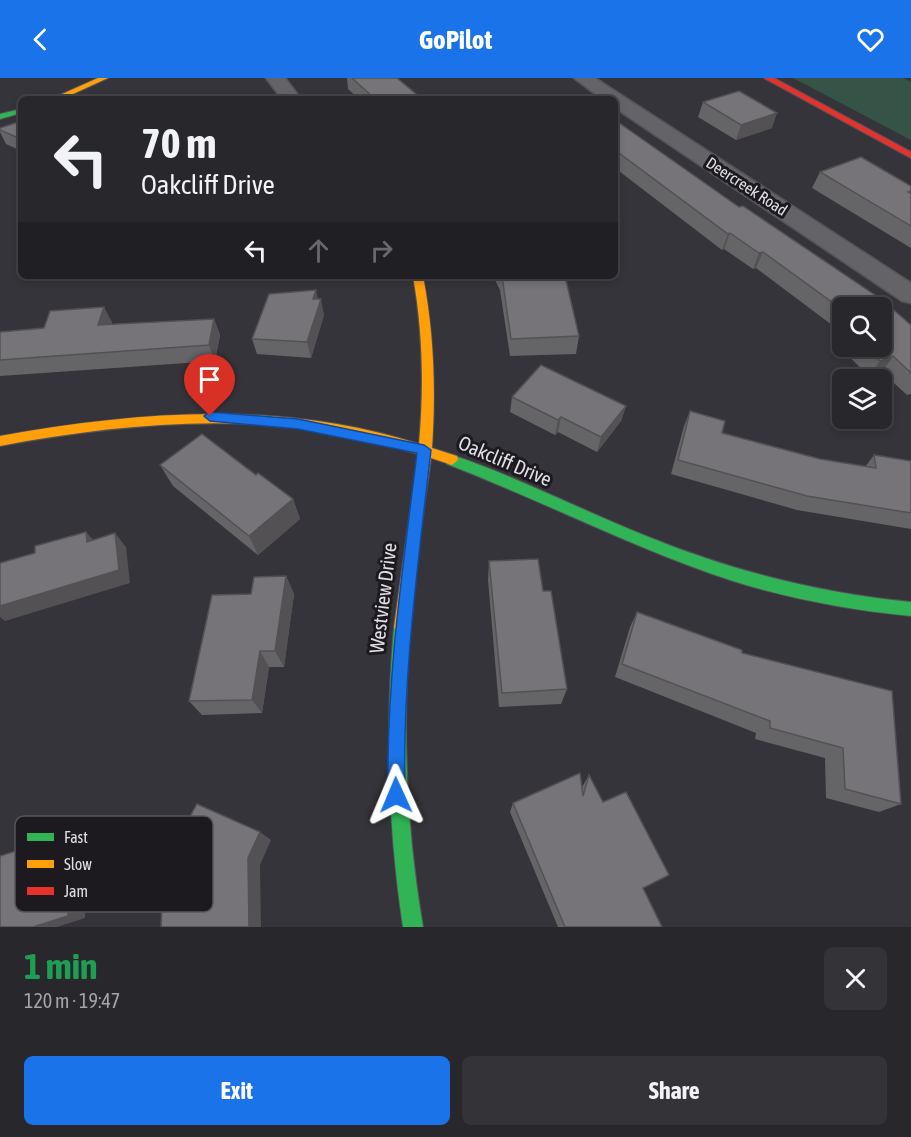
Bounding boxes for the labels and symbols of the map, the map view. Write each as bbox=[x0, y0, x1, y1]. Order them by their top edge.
street label: Deercreek Road bbox=[703, 153, 791, 219]
pin bbox=[184, 354, 235, 416]
street label: Oakcliff Drive bbox=[455, 431, 555, 490]
street label: Westview Drive bbox=[364, 541, 401, 654]
position arrow bbox=[364, 763, 428, 827]
legend bbox=[15, 816, 213, 912]
text: Fast bbox=[64, 828, 88, 846]
text: Slow bbox=[64, 855, 92, 873]
text: Jam bbox=[64, 882, 88, 900]

